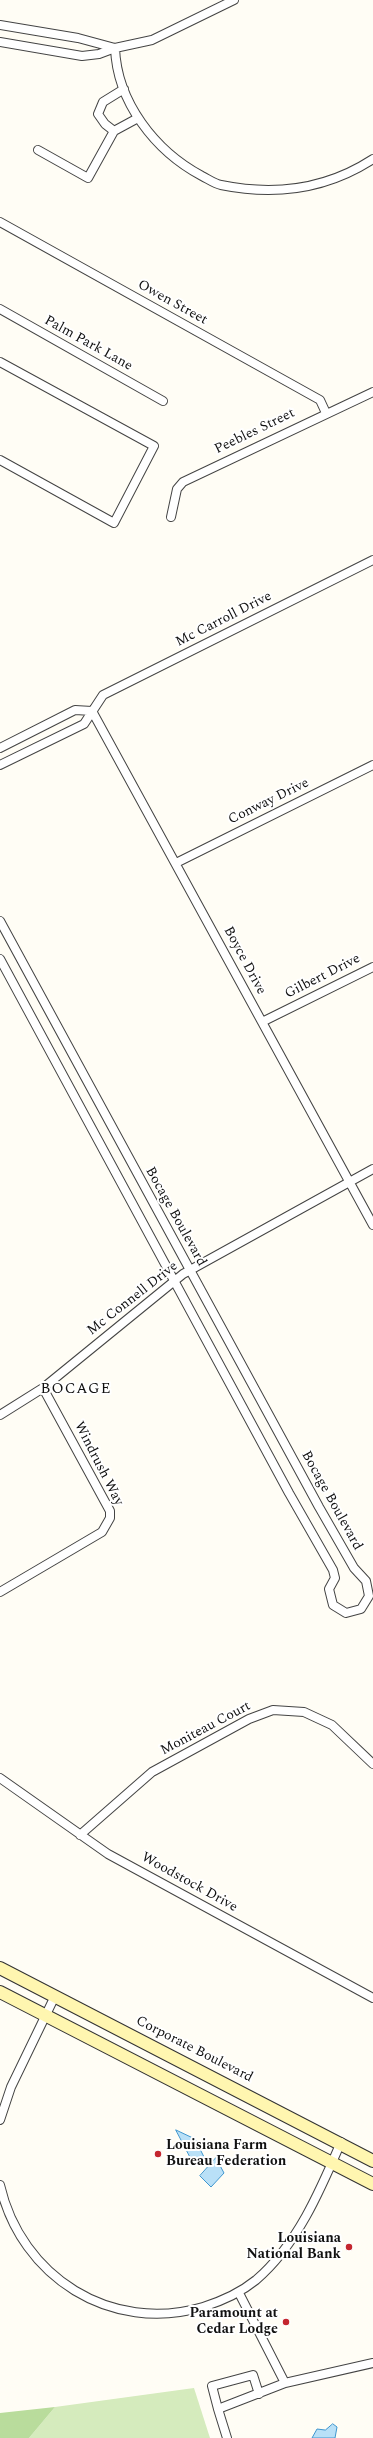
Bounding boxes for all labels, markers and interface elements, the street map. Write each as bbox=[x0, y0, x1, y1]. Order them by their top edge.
street label: Owen Street bbox=[134, 277, 210, 329]
street label: Palm Park Lane bbox=[41, 313, 135, 375]
street label: Peebles Street bbox=[212, 405, 298, 459]
street label: Mc Carroll Drive bbox=[173, 589, 275, 651]
street label: Conway Drive bbox=[226, 775, 312, 829]
street label: Boyce Drive bbox=[219, 924, 269, 998]
street label: Gilbert Drive bbox=[283, 951, 363, 1003]
street label: Bocage Boulevard bbox=[141, 1164, 209, 1270]
street label: Mc Connell Drive bbox=[84, 1258, 182, 1340]
district label: BOCAGE bbox=[41, 1381, 111, 1399]
street label: Windrush Way bbox=[70, 1419, 126, 1509]
street label: Bocage Boulevard bbox=[297, 1448, 365, 1554]
street label: Moniteau Court bbox=[158, 1698, 254, 1760]
street label: Woodstock Drive bbox=[138, 1850, 240, 1916]
street label: Corporate Boulevard bbox=[133, 2013, 255, 2087]
place label: Louisiana Farm Bureau Federation bbox=[166, 2138, 286, 2170]
marker: Louisiana Farm Bureau Federation bbox=[153, 2149, 163, 2159]
place label: Louisiana National Bank bbox=[246, 2231, 341, 2264]
marker: Louisiana National Bank bbox=[344, 2242, 354, 2252]
place label: Paramount at Cedar Lodge bbox=[189, 2306, 278, 2338]
marker: Paramount at Cedar Lodge bbox=[281, 2317, 291, 2327]

